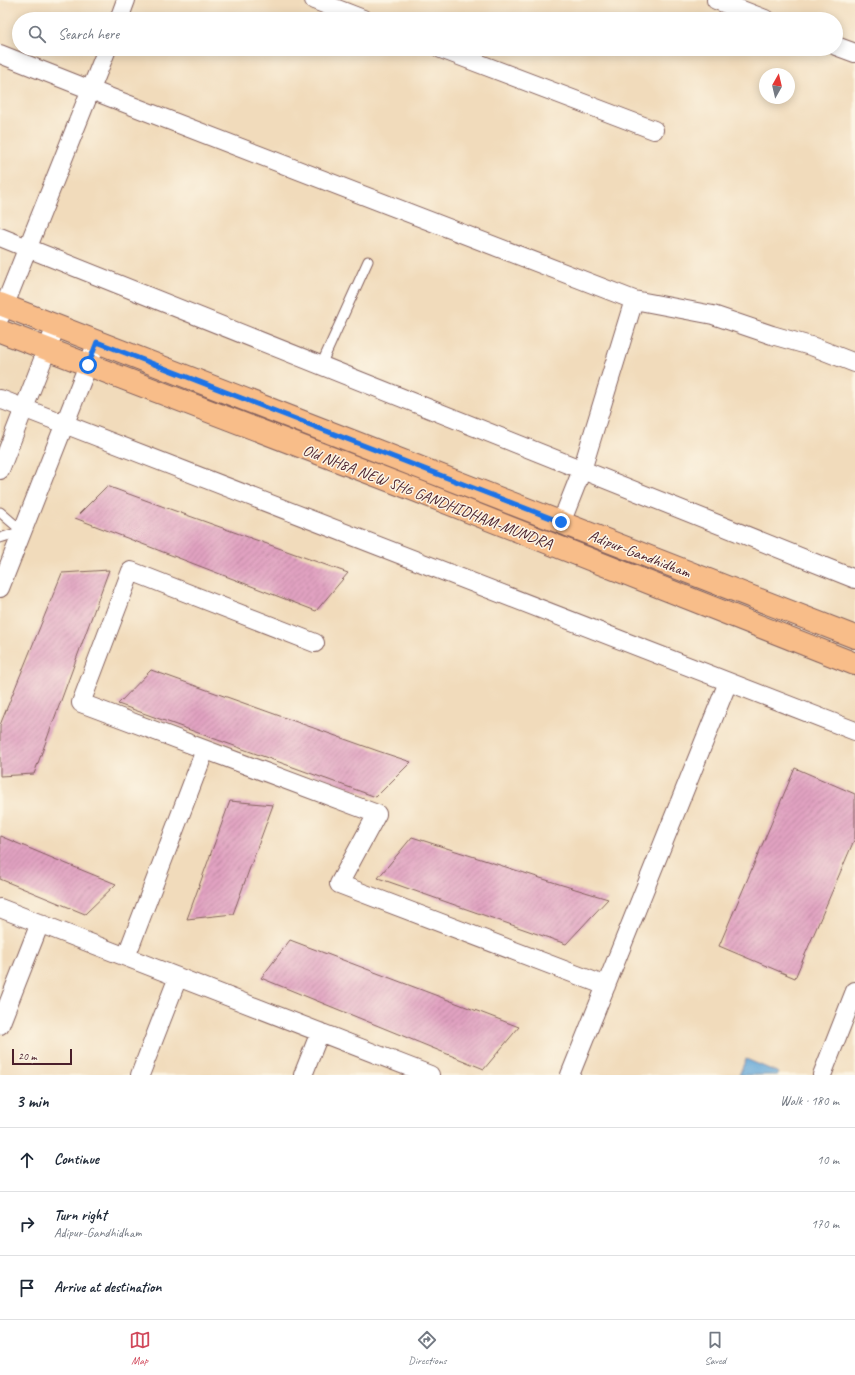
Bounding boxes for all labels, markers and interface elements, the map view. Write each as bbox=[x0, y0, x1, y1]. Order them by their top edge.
search box bbox=[12, 12, 843, 56]
icon: search bbox=[26, 23, 48, 45]
text: Search here bbox=[58, 25, 119, 44]
north arrow bbox=[759, 68, 795, 104]
route start bbox=[79, 356, 97, 374]
street label: Old NH8A NEW SH6 GANDHIDHAM-MUNDRA bbox=[300, 440, 556, 554]
route end bbox=[552, 513, 570, 531]
street label: Adipur-Gandhidham bbox=[586, 525, 695, 583]
scale bar bbox=[12, 1047, 72, 1066]
text: 20 m bbox=[18, 1049, 37, 1063]
text: 3 min bbox=[16, 1091, 49, 1112]
text: Walk · 180 m bbox=[780, 1093, 839, 1109]
icon: ahead bbox=[16, 1149, 38, 1171]
text: Continue bbox=[54, 1150, 99, 1169]
text: 10 m bbox=[817, 1152, 839, 1168]
text: Turn right bbox=[54, 1206, 107, 1225]
icon: right bbox=[16, 1213, 38, 1235]
text: 170 m bbox=[811, 1216, 839, 1232]
text: Adipur-Gandhidham bbox=[54, 1225, 142, 1241]
icon: arrive bbox=[16, 1277, 38, 1299]
text: Arrive at destination bbox=[54, 1278, 161, 1297]
tab: Map bbox=[129, 1329, 151, 1367]
tab: Directions bbox=[408, 1329, 447, 1367]
tab: Saved bbox=[704, 1329, 726, 1367]

